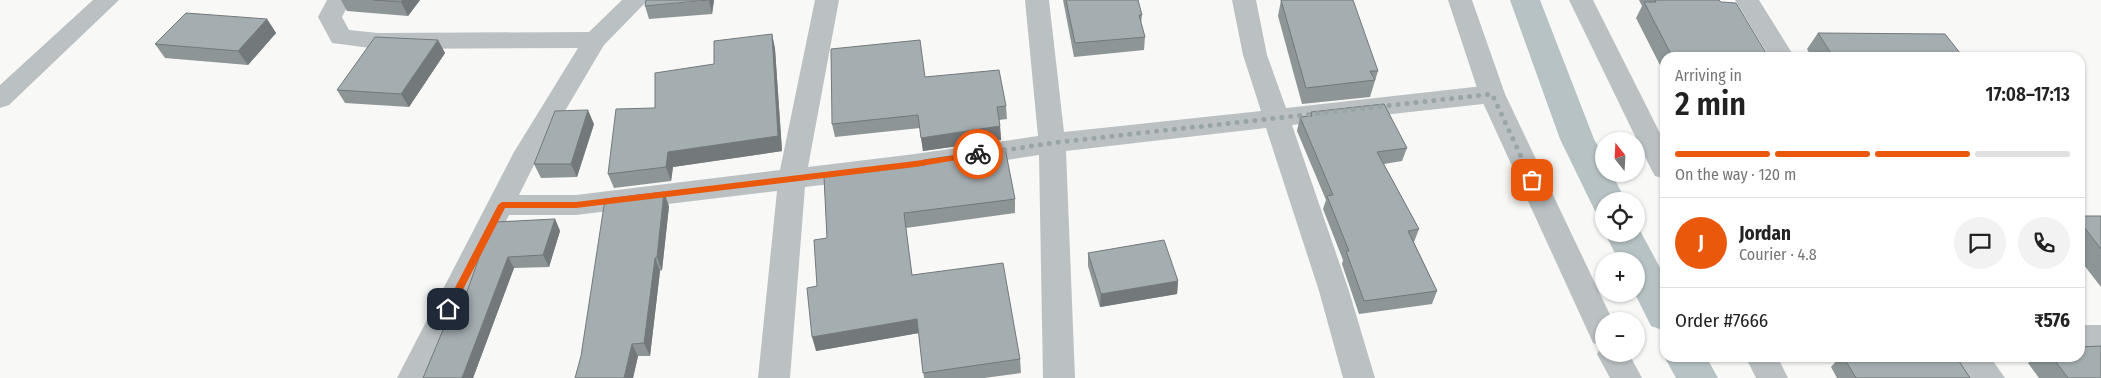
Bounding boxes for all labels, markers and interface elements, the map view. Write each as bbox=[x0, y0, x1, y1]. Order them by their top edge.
text: Arriving in bbox=[1675, 66, 1742, 85]
text: 17:08–17:13 bbox=[1986, 83, 2070, 106]
text: 2 min bbox=[1675, 85, 1746, 123]
courier bbox=[953, 129, 1003, 179]
north arrow bbox=[1595, 132, 1645, 182]
map controls bbox=[1595, 132, 1645, 362]
icon: bike bbox=[964, 140, 992, 168]
pin bbox=[1511, 159, 1553, 201]
text: On the way · 120 m bbox=[1675, 165, 1796, 184]
icon: bag bbox=[1518, 166, 1546, 194]
button: locate bbox=[1595, 192, 1645, 242]
button: chat bbox=[1954, 217, 2006, 269]
button: phone bbox=[2018, 217, 2070, 269]
text: Jordan bbox=[1739, 222, 1791, 245]
text: J bbox=[1698, 231, 1704, 254]
text: Courier · 4.8 bbox=[1739, 245, 1817, 264]
button: + bbox=[1595, 252, 1645, 302]
pin bbox=[427, 288, 469, 330]
icon: home bbox=[434, 295, 462, 323]
text: Order #7666 bbox=[1675, 309, 1768, 332]
text: ₹576 bbox=[2034, 309, 2070, 332]
button: − bbox=[1595, 312, 1645, 362]

